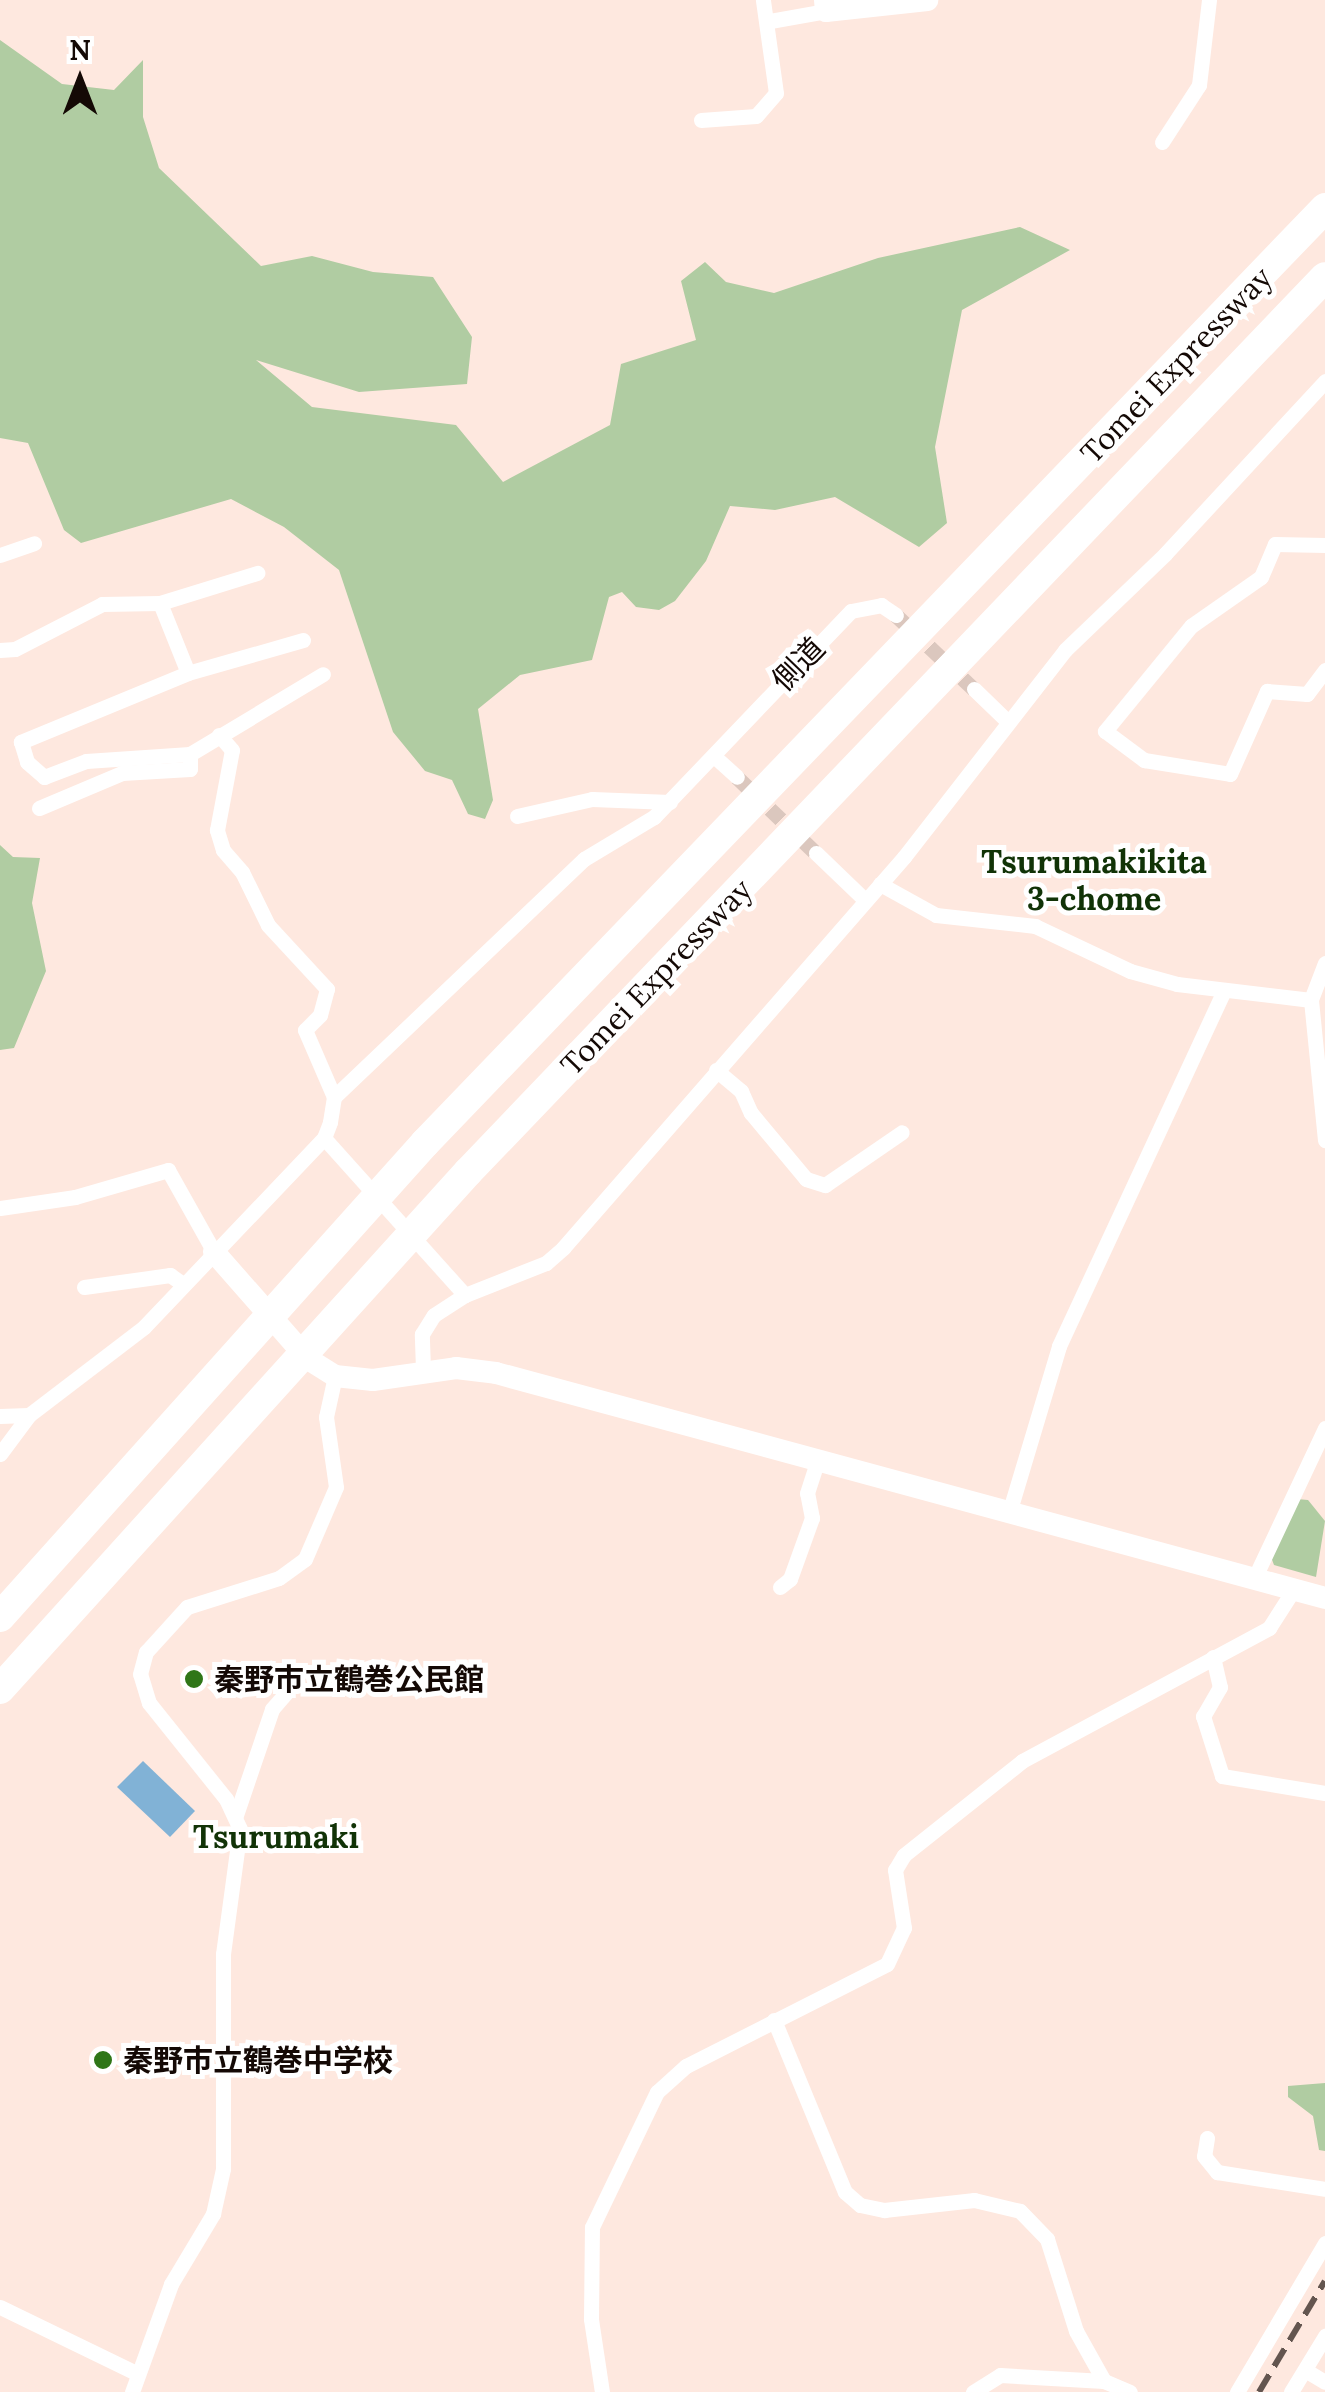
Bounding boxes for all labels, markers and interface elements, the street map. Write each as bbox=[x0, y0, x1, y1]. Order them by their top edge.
north arrow bbox=[30, 30, 130, 130]
text: N bbox=[69, 32, 91, 68]
street label: Tomei Expressway bbox=[1073, 259, 1279, 471]
street label: 側道 bbox=[764, 630, 832, 698]
district label: Tsurumakikita 3-chome bbox=[981, 844, 1207, 919]
street label: Tomei Expressway bbox=[553, 871, 759, 1083]
place label: 秦野市立鶴巻公民館 bbox=[214, 1661, 484, 1697]
marker: 秦野市立鶴巻公民館 bbox=[183, 1668, 205, 1690]
district label: Tsurumaki bbox=[193, 1818, 359, 1856]
place label: 秦野市立鶴巻中学校 bbox=[123, 2042, 393, 2078]
marker: 秦野市立鶴巻中学校 bbox=[92, 2049, 114, 2071]

